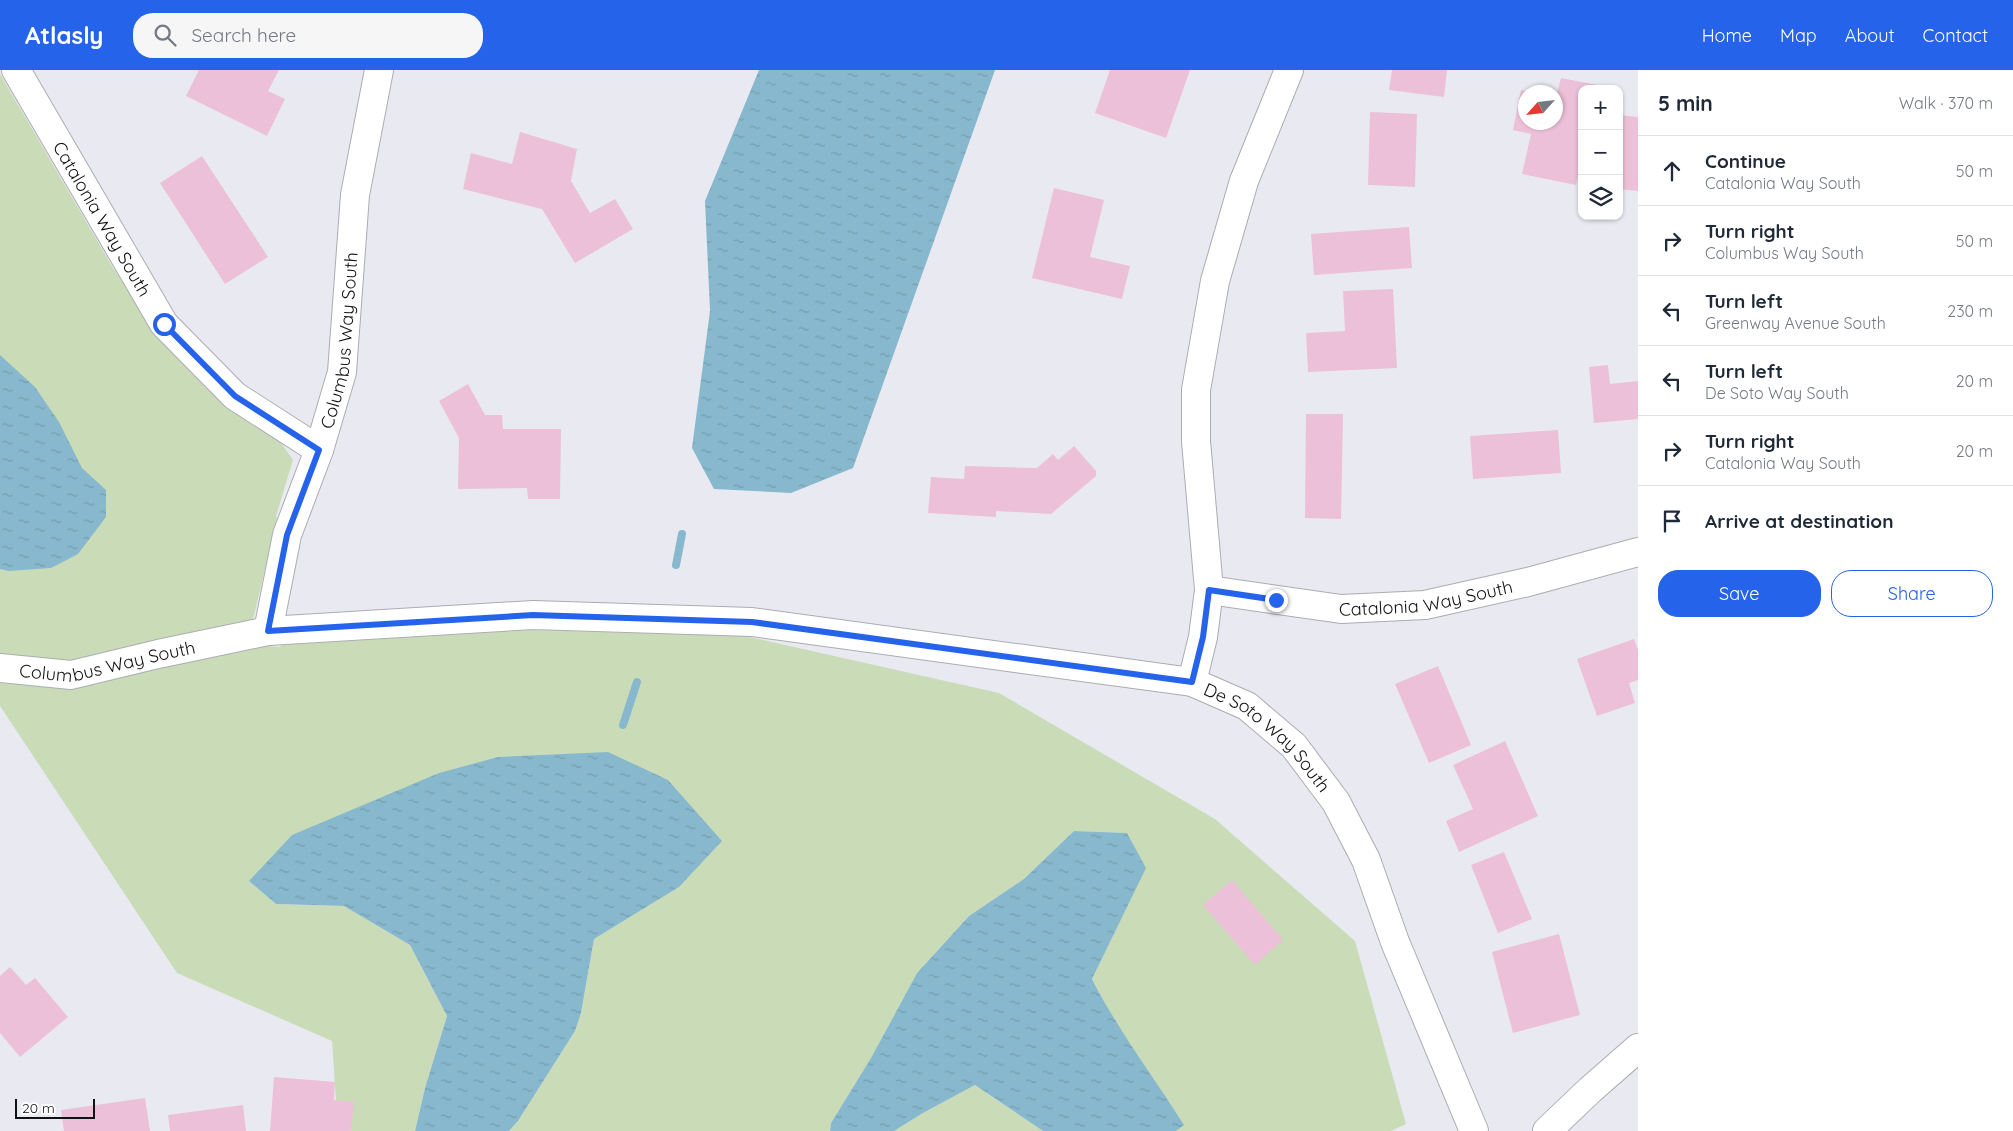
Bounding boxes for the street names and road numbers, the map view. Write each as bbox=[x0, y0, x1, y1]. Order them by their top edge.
street label: Catalonia Way South bbox=[48, 137, 157, 300]
street label: Columbus Way South bbox=[314, 251, 362, 431]
street label: Catalonia Way South bbox=[1338, 574, 1515, 621]
street label: Columbus Way South bbox=[18, 635, 197, 687]
street label: De Soto Way South bbox=[1200, 677, 1336, 796]

